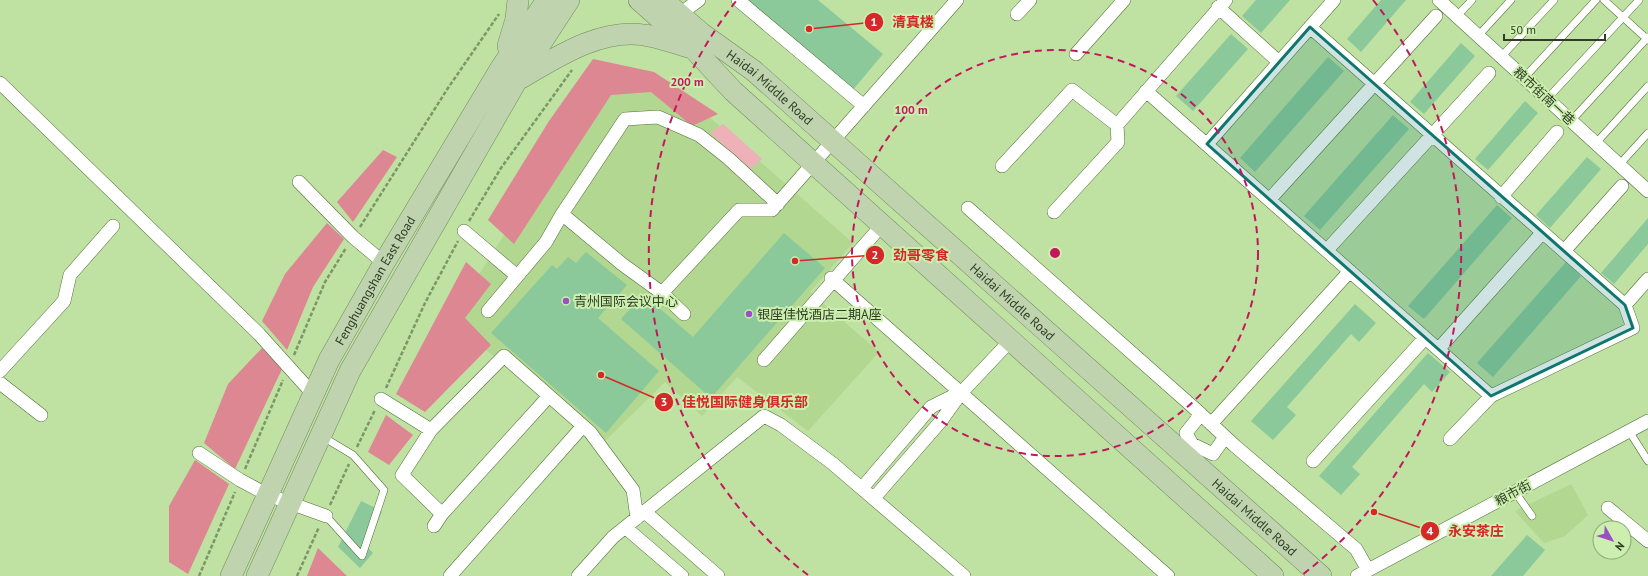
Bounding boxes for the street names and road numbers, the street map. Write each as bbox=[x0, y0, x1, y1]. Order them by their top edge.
street label: Haidai Middle Road bbox=[723, 46, 817, 128]
street label: 粮市街南一巷 bbox=[1510, 63, 1578, 129]
street label: Fenghuangshan East Road bbox=[331, 213, 419, 348]
street label: Haidai Middle Road bbox=[967, 259, 1059, 344]
street label: Haidai Middle Road bbox=[1209, 475, 1301, 559]
street label: 粮市街 bbox=[1492, 476, 1534, 510]

